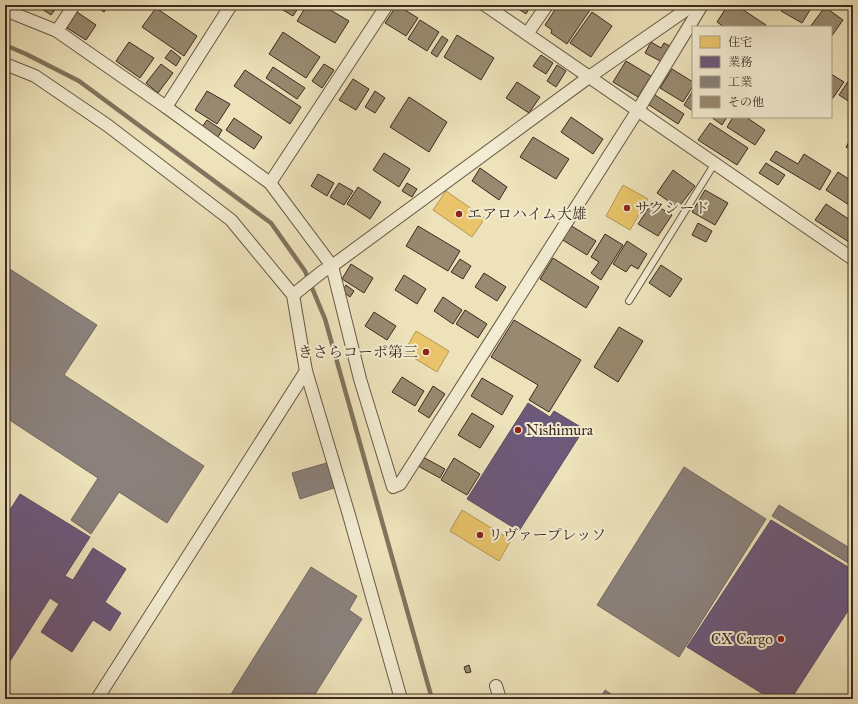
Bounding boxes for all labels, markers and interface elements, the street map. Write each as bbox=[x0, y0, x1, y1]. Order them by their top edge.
legend bbox=[692, 26, 832, 118]
text: 住宅 bbox=[728, 35, 752, 49]
text: 業務 bbox=[728, 55, 752, 69]
text: 工業 bbox=[728, 75, 752, 89]
text: その他 bbox=[728, 95, 764, 109]
place label: サクシード bbox=[635, 199, 709, 217]
marker: サクシード bbox=[622, 203, 632, 213]
place label: エアロハイム大雄 bbox=[467, 205, 587, 223]
marker: エアロハイム大雄 bbox=[454, 209, 464, 219]
place label: きさらコーポ第三 bbox=[298, 343, 418, 361]
marker: きさらコーポ第三 bbox=[421, 347, 431, 357]
place label: Nishimura bbox=[526, 421, 594, 439]
marker: Nishimura bbox=[513, 425, 523, 435]
place label: リヴァープレッソ bbox=[488, 526, 606, 544]
marker: リヴァープレッソ bbox=[475, 530, 485, 540]
place label: CX Cargo bbox=[711, 630, 773, 648]
marker: CX Cargo bbox=[776, 634, 786, 644]

